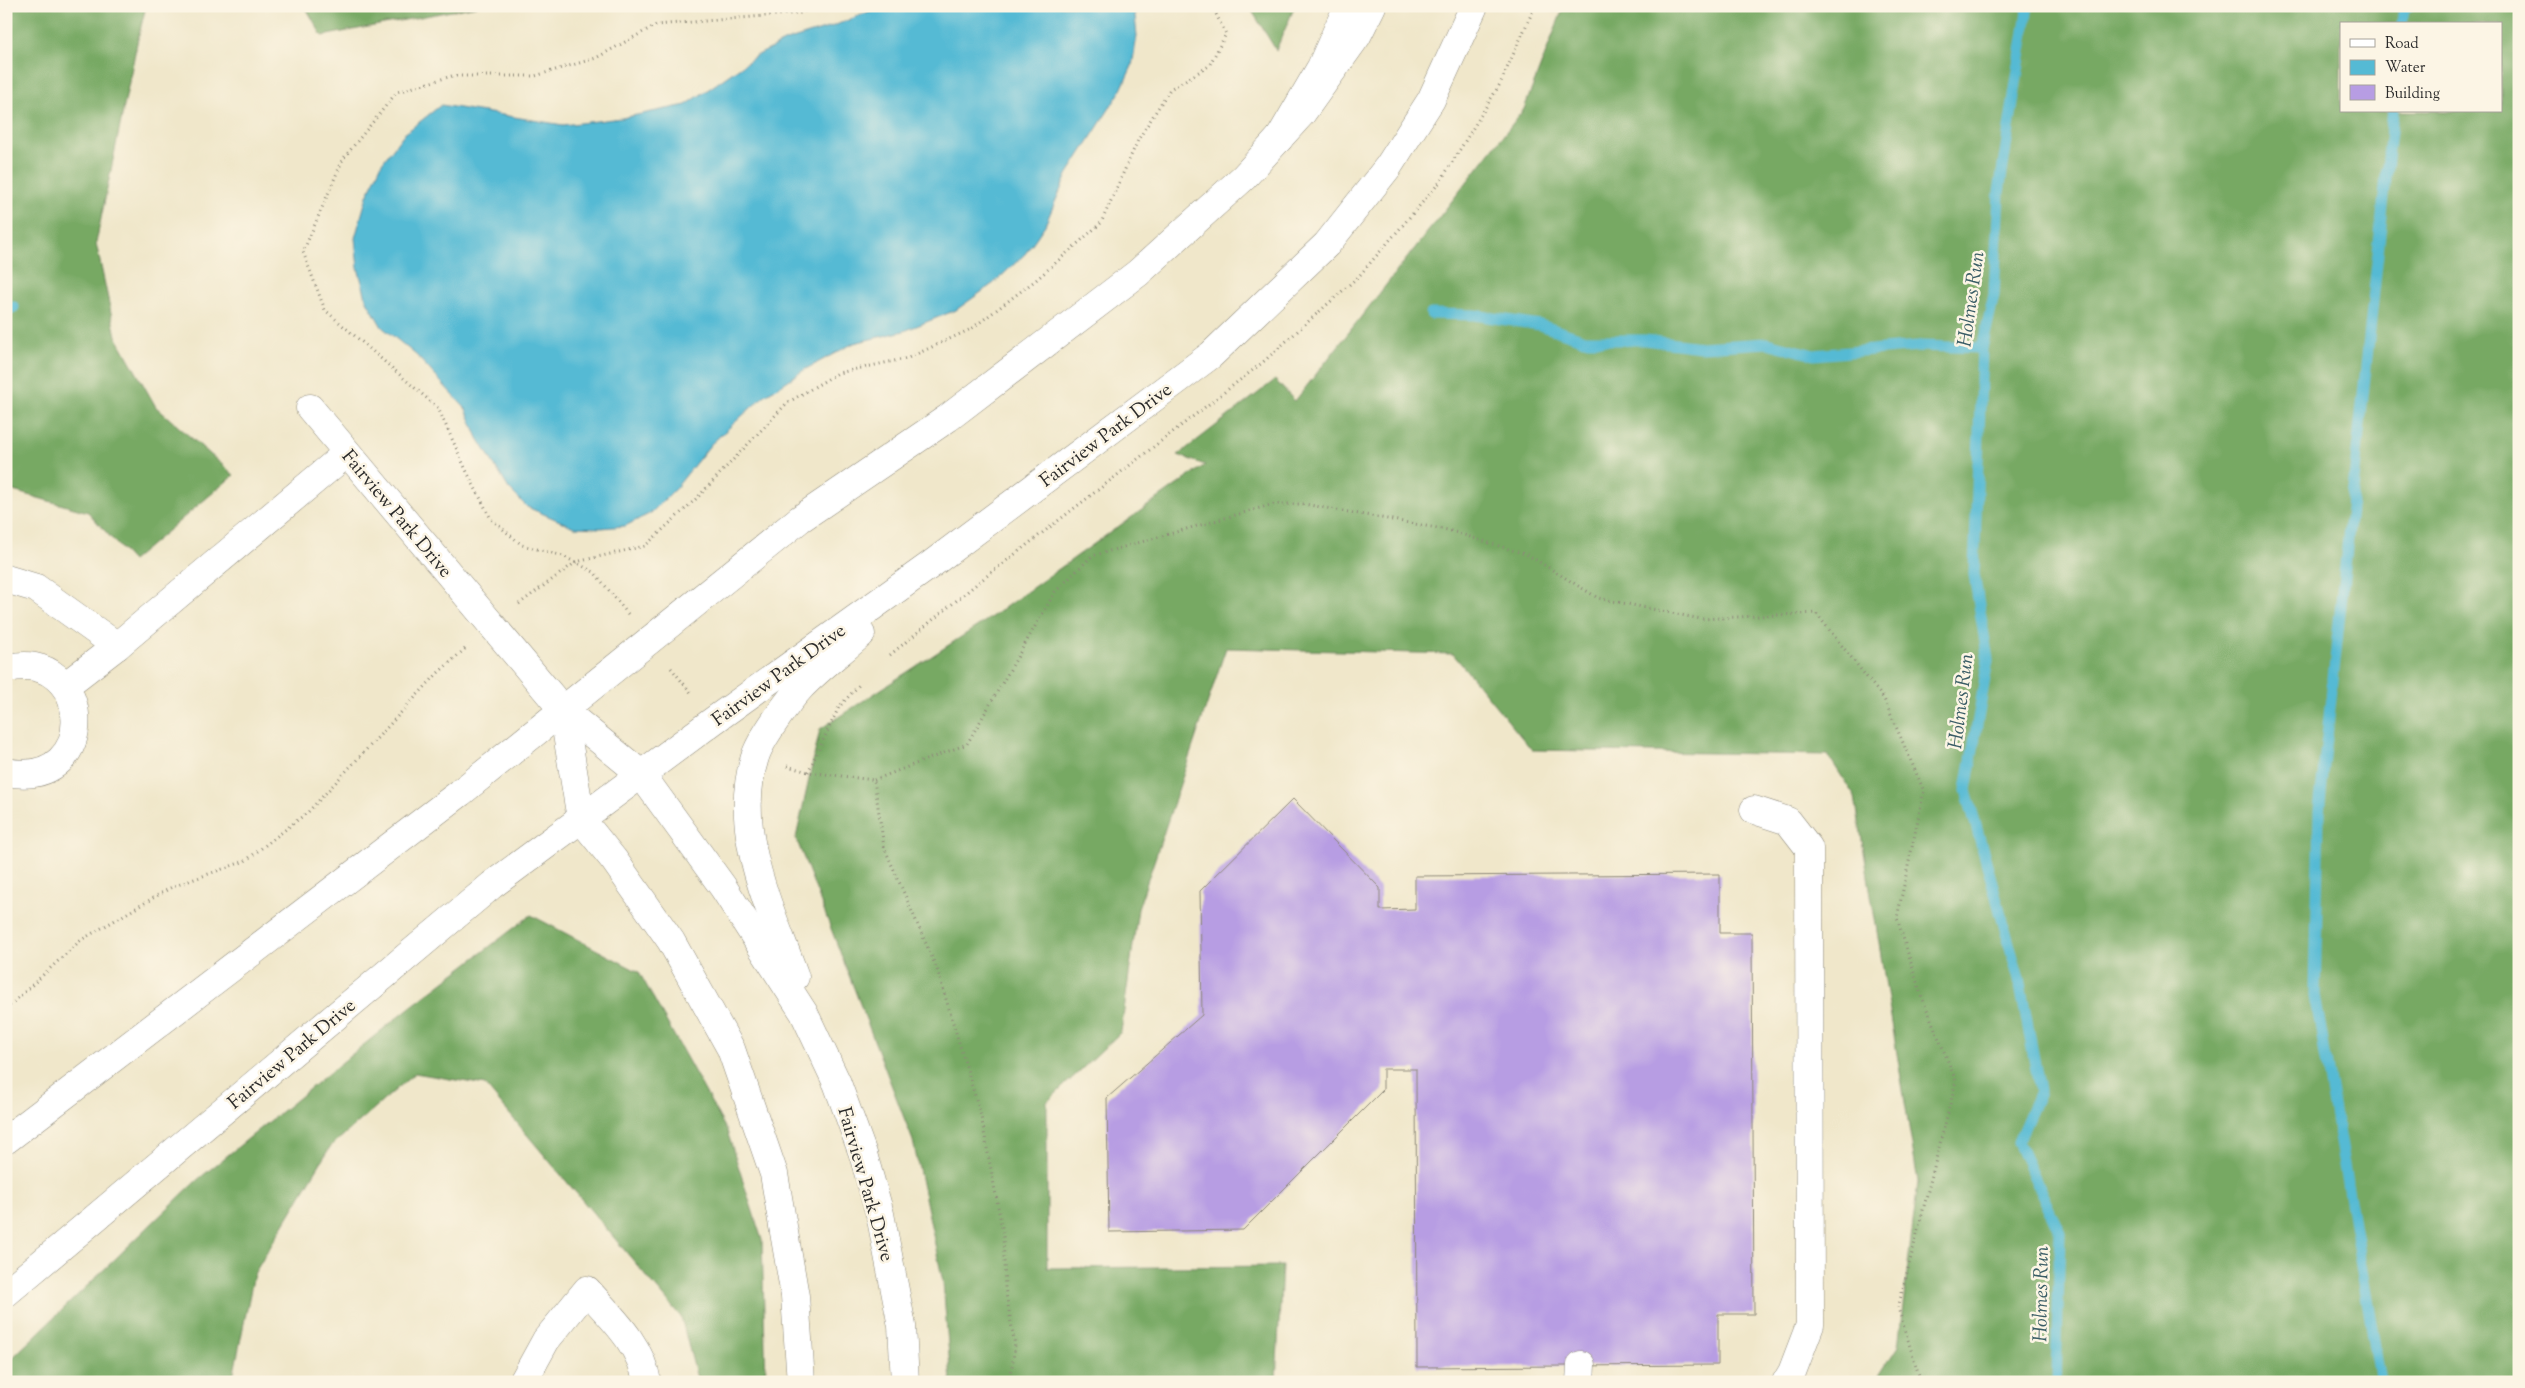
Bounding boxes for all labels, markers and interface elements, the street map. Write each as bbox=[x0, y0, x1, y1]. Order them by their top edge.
legend bbox=[2340, 22, 2502, 112]
text: Road bbox=[2385, 34, 2419, 55]
text: Water bbox=[2385, 58, 2426, 79]
text: Building bbox=[2385, 84, 2440, 105]
water label: Holmes Run bbox=[1951, 249, 1994, 349]
street label: Fairview Park Drive bbox=[1035, 377, 1178, 495]
street label: Fairview Park Drive bbox=[334, 445, 458, 585]
street label: Fairview Park Drive bbox=[707, 618, 852, 734]
water label: Holmes Run bbox=[1942, 651, 1983, 751]
street label: Fairview Park Drive bbox=[223, 993, 363, 1117]
street label: Fairview Park Drive bbox=[830, 1104, 900, 1265]
water label: Holmes Run bbox=[2027, 1245, 2058, 1342]

